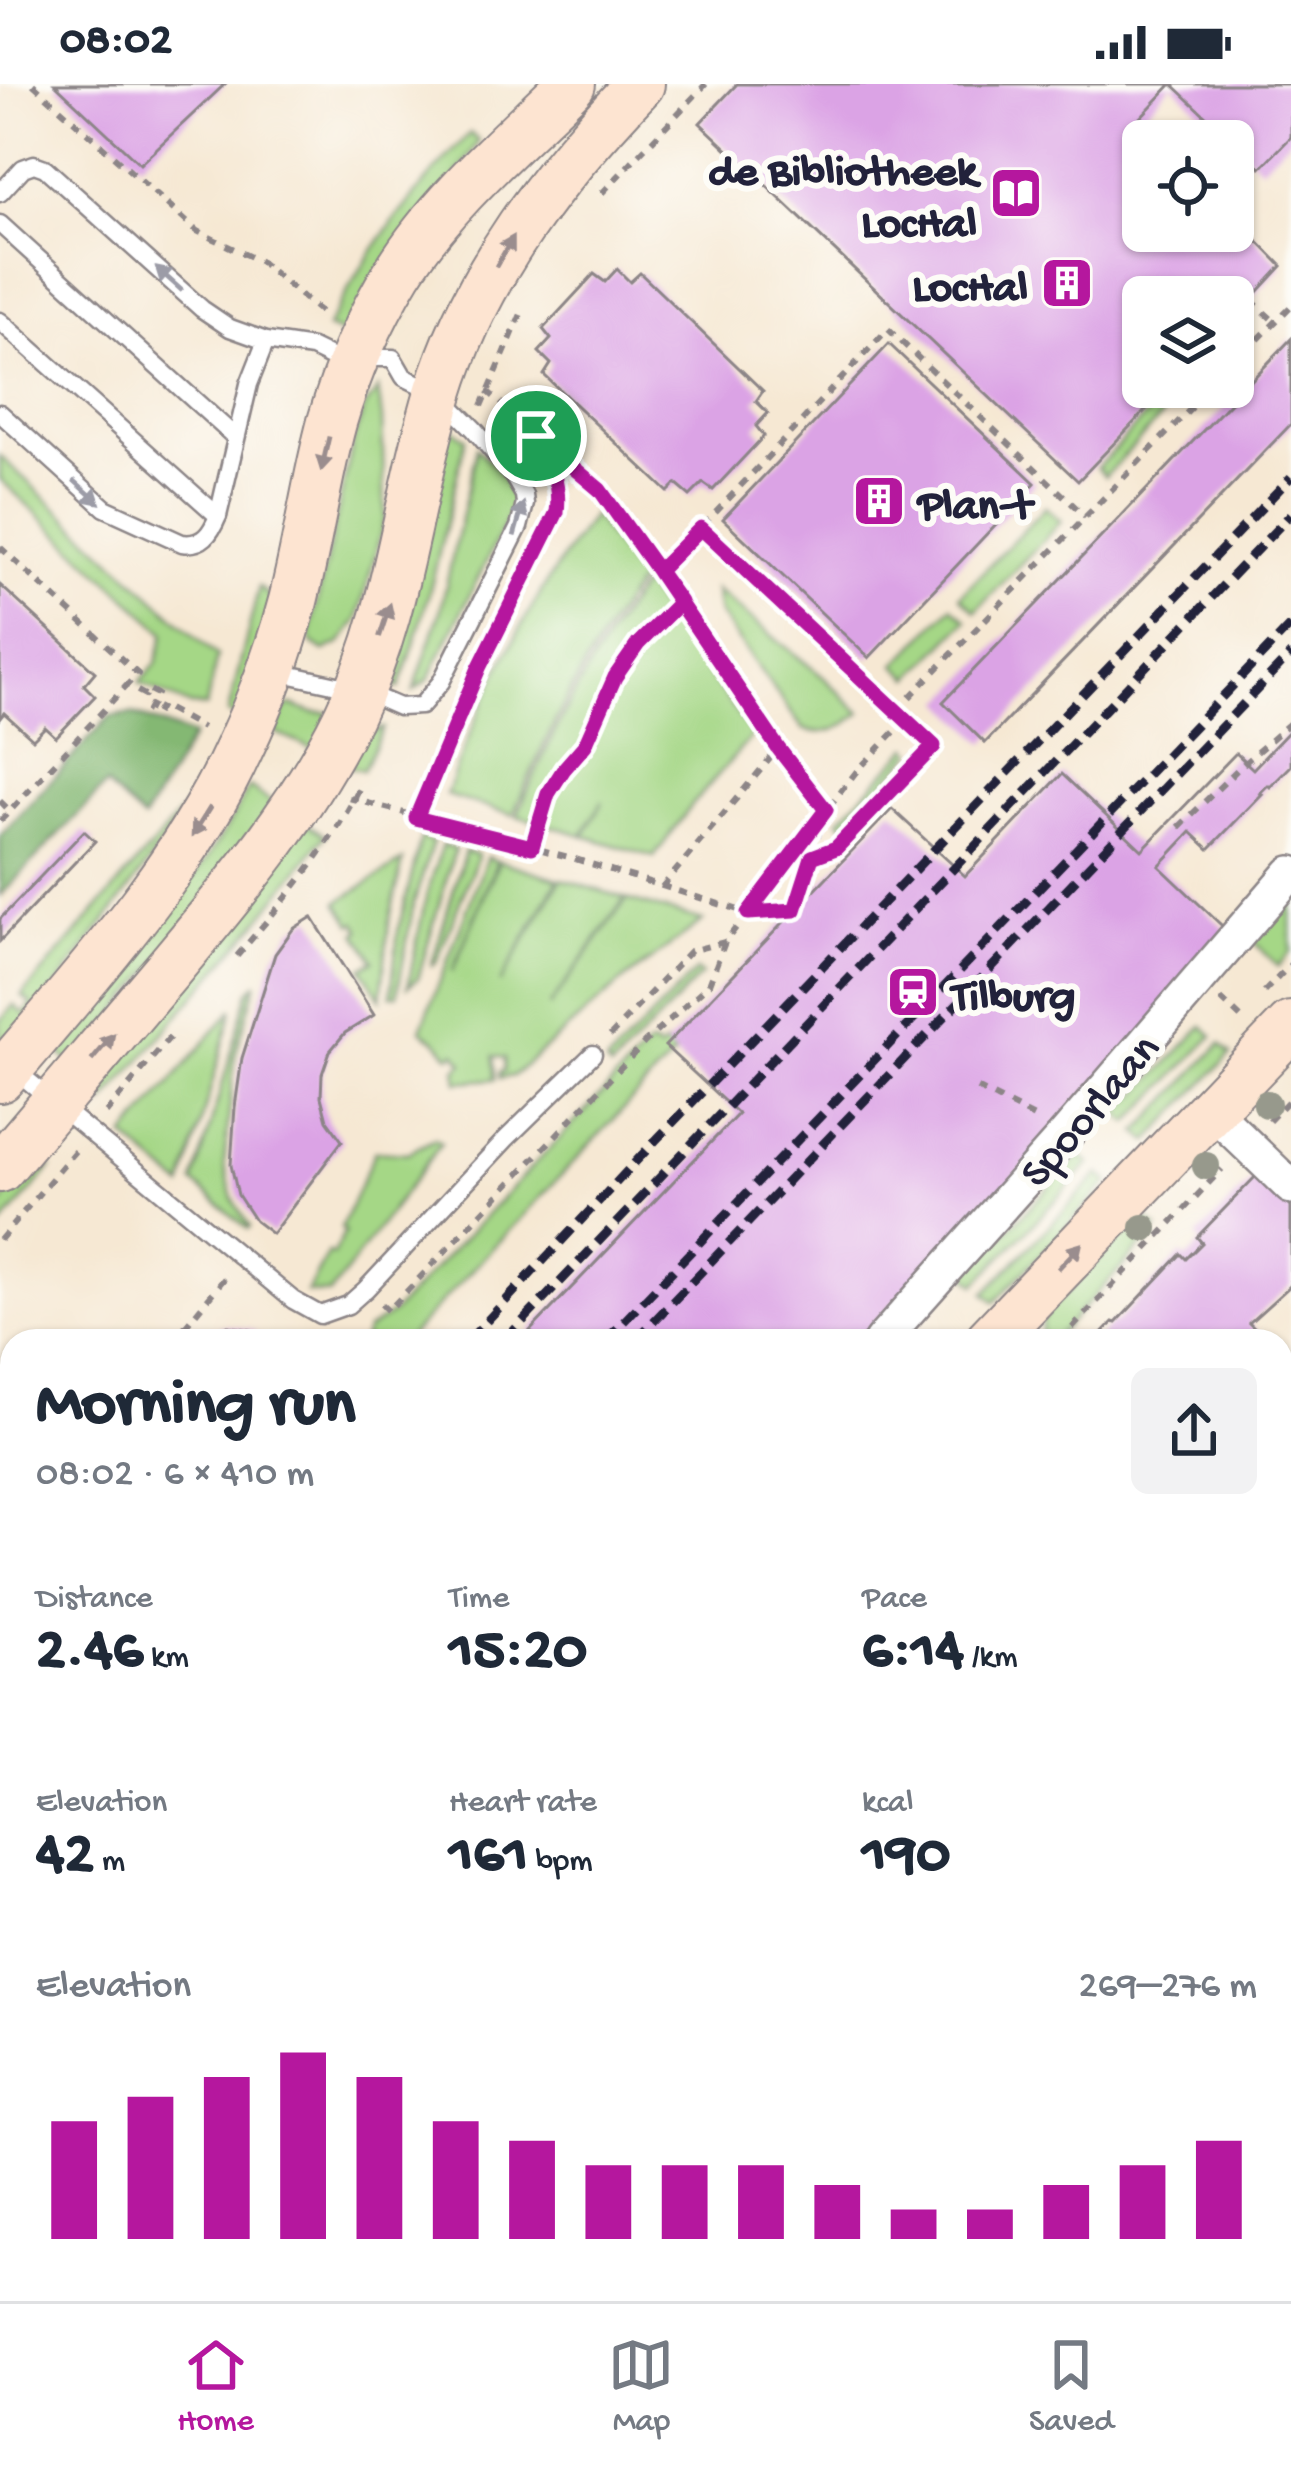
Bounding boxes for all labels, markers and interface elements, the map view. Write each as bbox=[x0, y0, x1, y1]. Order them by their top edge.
text: 08:02 bbox=[60, 16, 172, 69]
map controls bbox=[1122, 120, 1254, 408]
button: locate bbox=[1122, 120, 1254, 252]
place label: de Bibliotheek LocHal bbox=[708, 148, 982, 253]
library icon: de Bibliotheek LocHal bbox=[988, 165, 1044, 221]
one-way arrow bbox=[493, 234, 514, 268]
building icon: LocHal bbox=[1039, 255, 1095, 311]
place label: LocHal bbox=[912, 264, 1028, 317]
one-way arrow bbox=[154, 266, 183, 293]
button: layers bbox=[1122, 276, 1254, 408]
pin bbox=[485, 385, 587, 487]
icon: arrive bbox=[503, 403, 569, 469]
one-way arrow bbox=[315, 436, 334, 474]
building icon: Plan-t bbox=[851, 473, 907, 529]
one-way arrow bbox=[72, 478, 102, 505]
place label: Plan-t bbox=[916, 482, 1036, 535]
one-way arrow bbox=[510, 500, 529, 537]
one-way arrow bbox=[377, 601, 395, 638]
one-way arrow bbox=[191, 805, 212, 839]
station icon: Tilburg bbox=[885, 964, 941, 1020]
place label: Tilburg bbox=[949, 973, 1075, 1026]
street label: Spoorlaan bbox=[1011, 1025, 1174, 1201]
one-way arrow bbox=[89, 1031, 115, 1062]
one-way arrow bbox=[1055, 1242, 1083, 1271]
button: share bbox=[1131, 1368, 1257, 1494]
text: Morning run bbox=[36, 1369, 355, 1447]
text: 08:02 · 6 × 410 m bbox=[36, 1453, 314, 1499]
text: Distance bbox=[36, 1581, 153, 1619]
text: Time bbox=[449, 1581, 509, 1619]
text: Pace bbox=[862, 1581, 927, 1619]
text: 2.46 bbox=[36, 1619, 143, 1689]
text: 15:20 bbox=[449, 1619, 587, 1689]
text: 6:14 bbox=[862, 1619, 964, 1689]
text: km bbox=[143, 1640, 189, 1678]
text: /km bbox=[964, 1640, 1018, 1678]
text: Elevation bbox=[36, 1785, 167, 1823]
text: Heart rate bbox=[449, 1785, 597, 1823]
text: kcal bbox=[862, 1785, 914, 1823]
text: 42 bbox=[36, 1823, 94, 1893]
text: 161 bbox=[449, 1823, 528, 1893]
text: 190 bbox=[862, 1823, 950, 1893]
text: m bbox=[94, 1844, 125, 1882]
text: bpm bbox=[528, 1844, 593, 1882]
text: Elevation bbox=[36, 1965, 191, 2011]
text: 269–276 m bbox=[1079, 1965, 1257, 2011]
tab: Home bbox=[177, 2332, 254, 2442]
tab: Map bbox=[608, 2332, 674, 2442]
tab: Saved bbox=[1029, 2332, 1114, 2442]

